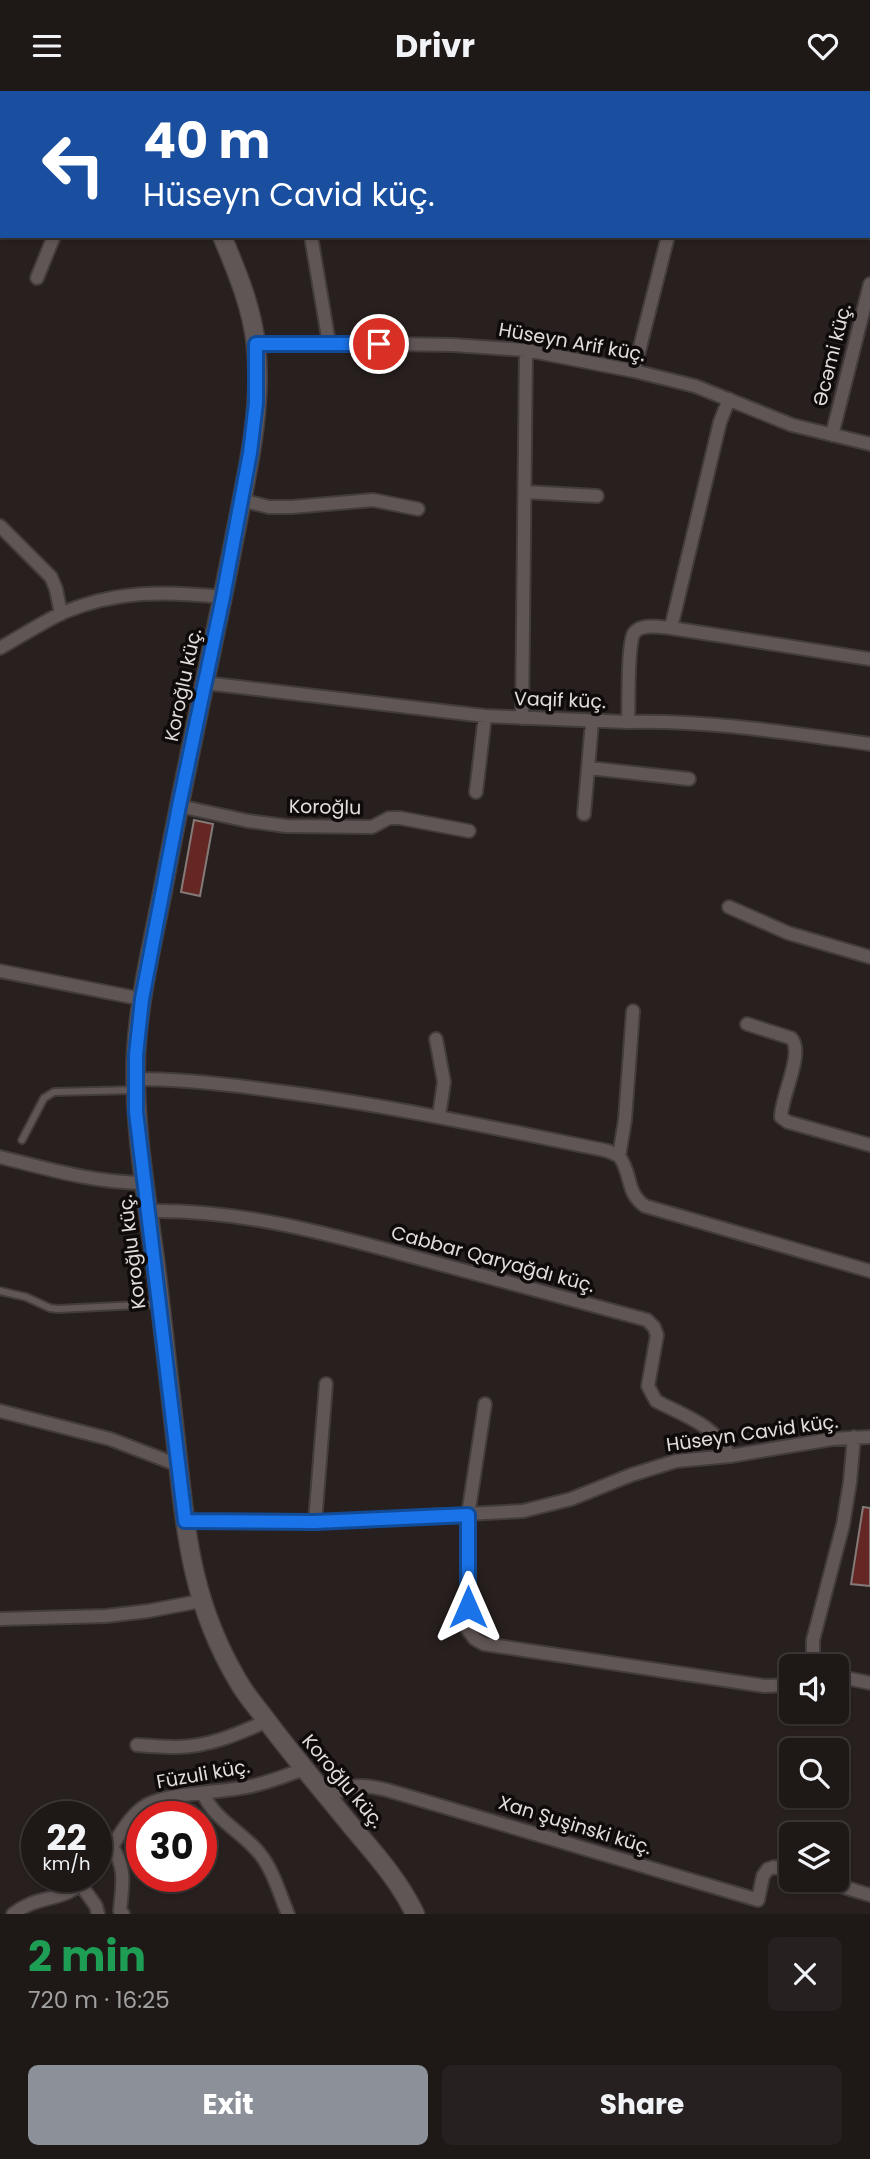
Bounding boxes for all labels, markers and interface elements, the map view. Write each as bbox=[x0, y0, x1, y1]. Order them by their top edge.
text: Drivr bbox=[395, 23, 475, 68]
icon: menu bbox=[28, 27, 66, 65]
icon: heart bbox=[804, 27, 842, 65]
text: 40 m bbox=[143, 107, 270, 175]
icon: left bbox=[28, 119, 119, 210]
text: Hüseyn Cavid küç. bbox=[143, 172, 435, 217]
street label: Əcəmi küç. bbox=[806, 301, 858, 409]
pin bbox=[349, 314, 409, 374]
street label: Hüseyn Arif küç. bbox=[497, 316, 647, 368]
icon: arrive bbox=[360, 325, 398, 363]
street label: Koroğlu küç. bbox=[158, 626, 208, 744]
street label: Vaqif küç. bbox=[514, 685, 606, 715]
street label: Koroğlu bbox=[289, 793, 361, 821]
street label: Koroğlu küç. bbox=[112, 1193, 152, 1311]
street label: Cabbar Qaryağdı küç. bbox=[388, 1219, 598, 1299]
street label: Hüseyn Cavid küç. bbox=[664, 1408, 840, 1458]
position arrow bbox=[431, 1570, 505, 1644]
map controls bbox=[779, 1654, 849, 1892]
button: sound bbox=[779, 1654, 849, 1724]
street label: Koroğlu küç. bbox=[296, 1728, 390, 1834]
button: search bbox=[779, 1738, 849, 1808]
street label: Füzuli küç. bbox=[154, 1753, 252, 1795]
street label: Xan Şuşinski küç. bbox=[495, 1789, 655, 1861]
speed limit sign: 30 bbox=[126, 1801, 217, 1892]
text: 22 bbox=[47, 1813, 86, 1862]
button: layers bbox=[779, 1822, 849, 1892]
text: km/h bbox=[43, 1851, 90, 1876]
text: 2 min bbox=[28, 1927, 146, 1986]
button: close bbox=[768, 1937, 842, 2011]
text: 720 m · 16:25 bbox=[28, 1984, 170, 2016]
button: Exit bbox=[28, 2065, 428, 2145]
button: Share bbox=[442, 2065, 842, 2145]

